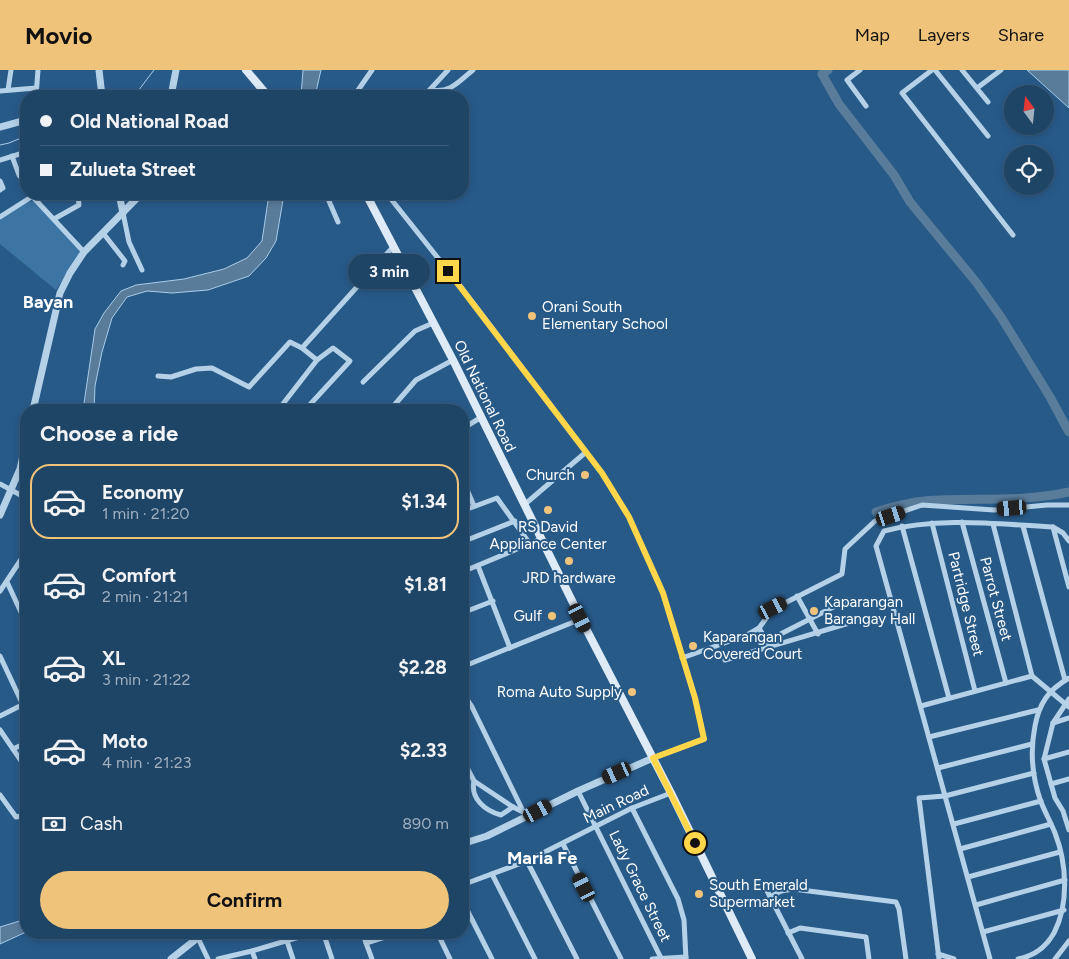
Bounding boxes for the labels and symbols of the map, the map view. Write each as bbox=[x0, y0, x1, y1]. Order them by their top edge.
north arrow bbox=[1004, 85, 1054, 135]
callout: 3 min bbox=[348, 254, 430, 288]
route end bbox=[437, 260, 459, 282]
district label: Bayan bbox=[23, 291, 73, 313]
place label: Orani South Elementary School bbox=[542, 298, 668, 333]
marker: Orani South Elementary School bbox=[526, 310, 538, 322]
street label: Old National Road bbox=[450, 337, 520, 455]
place label: Church bbox=[526, 466, 575, 484]
marker: Church bbox=[579, 469, 591, 481]
car bbox=[996, 499, 1027, 517]
marker: RS David Appliance Center bbox=[542, 504, 554, 516]
car bbox=[874, 504, 907, 528]
place label: RS David Appliance Center bbox=[490, 518, 606, 553]
street label: Partridge Street bbox=[944, 550, 988, 658]
marker: JRD hardware bbox=[563, 555, 575, 567]
street label: Parrot Street bbox=[976, 555, 1016, 643]
place label: JRD hardware bbox=[522, 569, 616, 587]
place label: Kaparangan Barangay Hall bbox=[824, 593, 915, 628]
car bbox=[756, 595, 789, 621]
car bbox=[566, 601, 593, 635]
marker: Kaparangan Barangay Hall bbox=[808, 605, 820, 617]
place label: Gulf bbox=[513, 607, 542, 625]
marker: Gulf bbox=[546, 610, 558, 622]
place label: Kaparangan Covered Court bbox=[703, 628, 803, 663]
marker: Kaparangan Covered Court bbox=[687, 640, 699, 652]
place label: Roma Auto Supply bbox=[497, 683, 622, 701]
marker: Roma Auto Supply bbox=[626, 686, 638, 698]
car bbox=[600, 760, 633, 786]
street label: Main Road bbox=[580, 781, 652, 827]
car bbox=[521, 797, 554, 825]
street label: Lady Grace Street bbox=[605, 827, 675, 945]
route start bbox=[684, 832, 706, 854]
district label: Maria Fe bbox=[507, 847, 577, 869]
car bbox=[570, 870, 597, 904]
place label: South Emerald Supermarket bbox=[709, 876, 808, 911]
marker: South Emerald Supermarket bbox=[693, 888, 705, 900]

